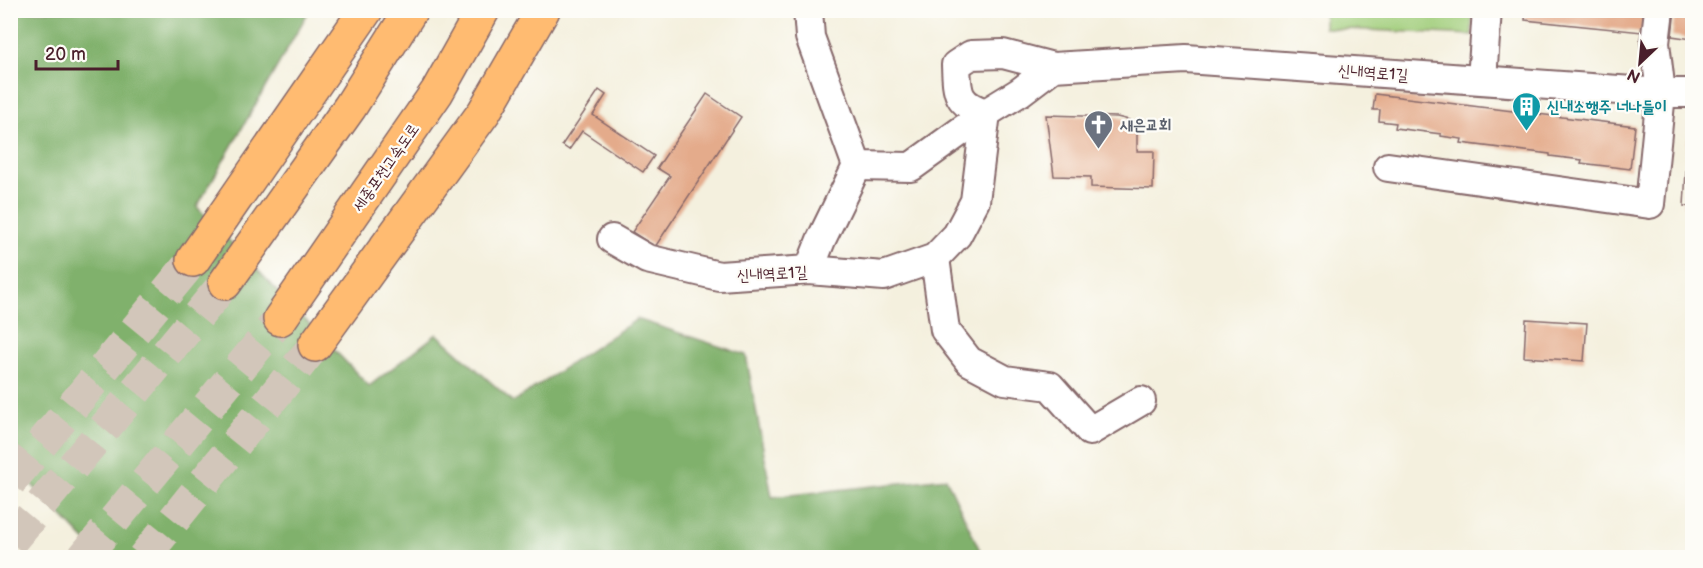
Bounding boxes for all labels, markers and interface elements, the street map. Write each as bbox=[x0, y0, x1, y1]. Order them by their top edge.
scale bar bbox=[36, 33, 118, 71]
north arrow bbox=[1610, 33, 1670, 93]
text: 20 m bbox=[45, 44, 86, 65]
street label: 신내역로1길 bbox=[1337, 62, 1409, 85]
text: N bbox=[1625, 64, 1644, 86]
building icon: 신내소행주 너나들이 bbox=[1510, 90, 1542, 132]
place label: 신내소행주 너나들이 bbox=[1547, 98, 1667, 117]
church icon: 새은교회 bbox=[1083, 108, 1115, 150]
place label: 새은교회 bbox=[1119, 116, 1172, 135]
street label: 세종포천고속도로 bbox=[349, 120, 424, 215]
street label: 신내역로1길 bbox=[736, 263, 808, 286]

